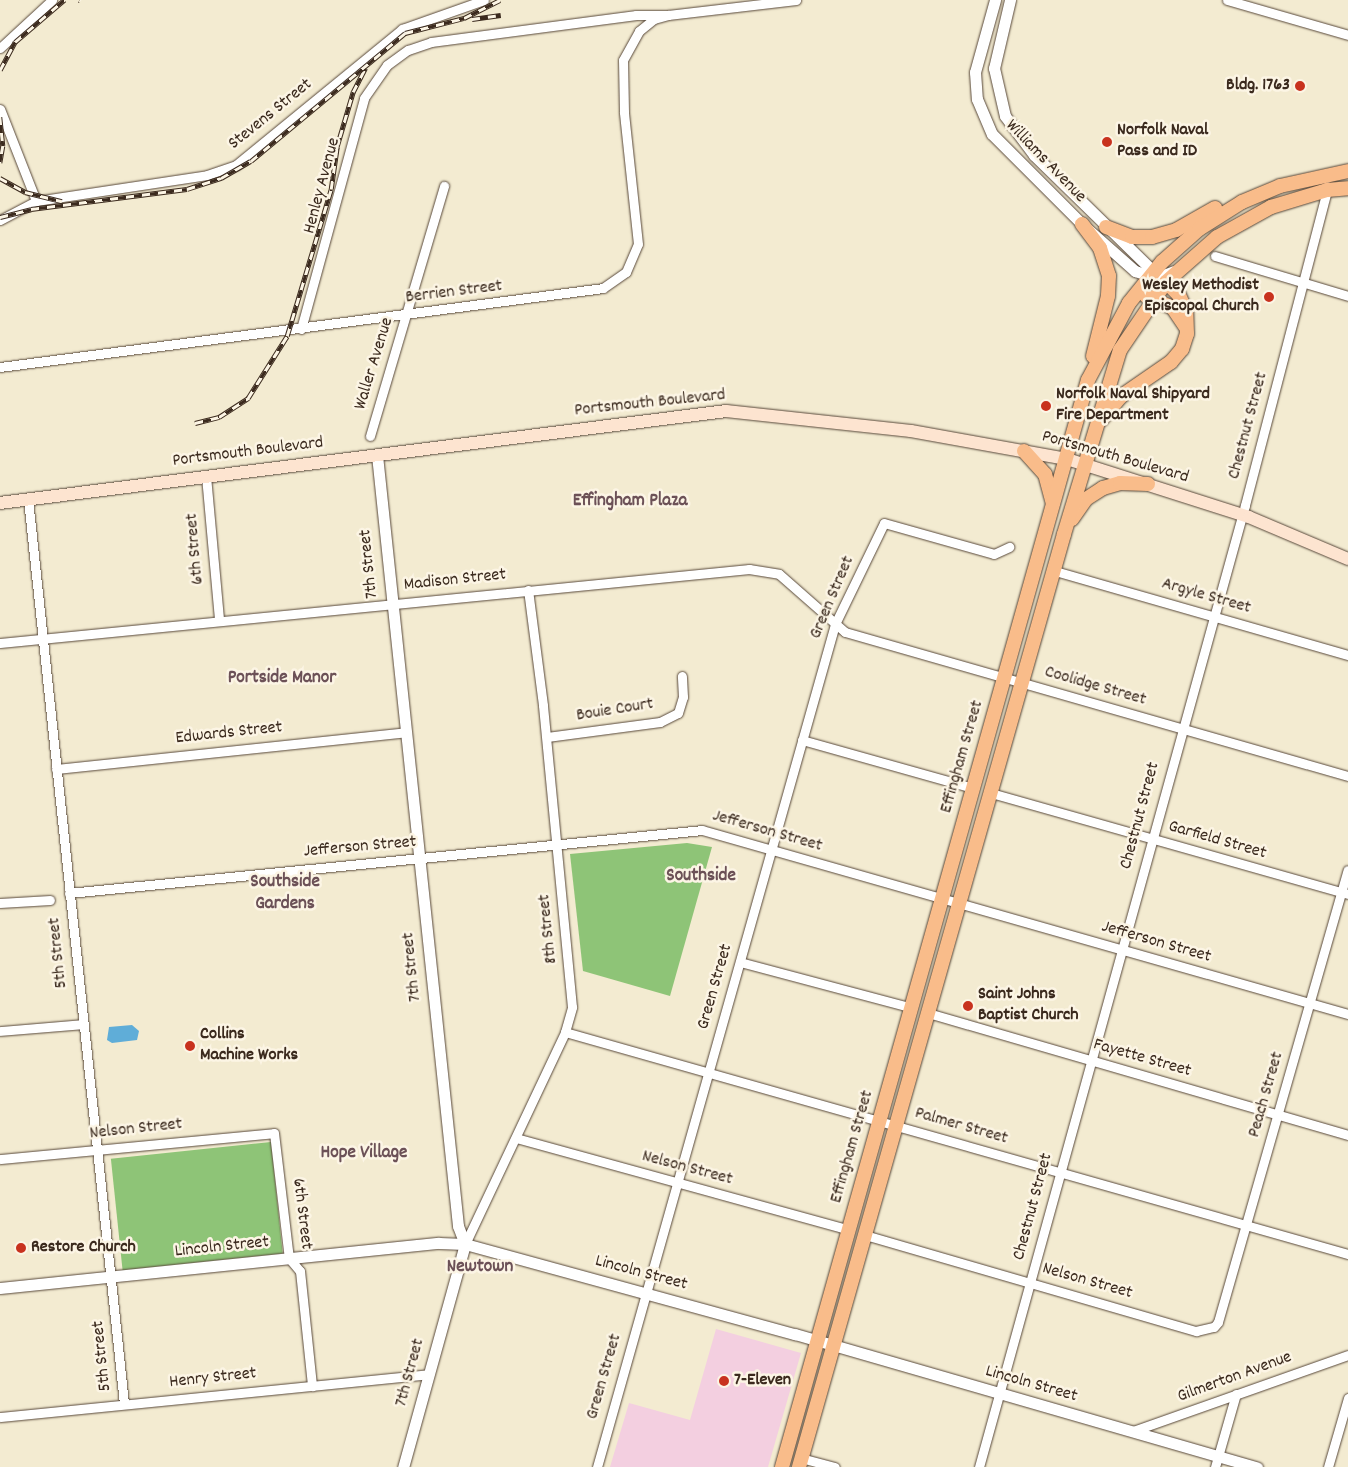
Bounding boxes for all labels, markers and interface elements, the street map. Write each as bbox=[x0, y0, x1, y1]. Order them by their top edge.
street label: Stevens Street bbox=[225, 75, 317, 155]
place label: Bldg. 1763 bbox=[1226, 75, 1290, 97]
marker: Bldg. 1763 bbox=[1294, 80, 1306, 92]
street label: Williams Avenue bbox=[1000, 116, 1090, 208]
place label: Norfolk Naval Pass and ID bbox=[1117, 121, 1208, 163]
street label: Henley Avenue bbox=[300, 136, 346, 236]
marker: Norfolk Naval Pass and ID bbox=[1101, 136, 1113, 148]
street label: Berrien Street bbox=[404, 276, 504, 310]
place label: Wesley Methodist Episcopal Church bbox=[1142, 276, 1259, 318]
marker: Wesley Methodist Episcopal Church bbox=[1263, 291, 1275, 303]
street label: Waller Avenue bbox=[351, 315, 399, 413]
street label: Chestnut Street bbox=[1224, 370, 1274, 482]
street label: Portsmouth Boulevard bbox=[573, 385, 727, 423]
place label: Norfolk Naval Shipyard Fire Department bbox=[1056, 385, 1210, 428]
marker: Norfolk Naval Shipyard Fire Department bbox=[1040, 400, 1052, 412]
street label: Portsmouth Boulevard bbox=[1039, 427, 1191, 489]
street label: Portsmouth Boulevard bbox=[171, 433, 325, 473]
district label: Effingham Plaza bbox=[573, 491, 687, 513]
street label: 6th Street bbox=[182, 512, 210, 586]
street label: 7th Street bbox=[356, 528, 384, 600]
street label: Green Street bbox=[806, 553, 860, 643]
street label: Madison Street bbox=[403, 565, 507, 597]
street label: Argyle Street bbox=[1159, 574, 1253, 620]
street label: Coolidge Street bbox=[1042, 662, 1148, 712]
district label: Portside Manor bbox=[228, 668, 336, 690]
street label: Bouie Court bbox=[575, 694, 655, 728]
street label: Effingham Street bbox=[937, 698, 989, 816]
street label: Edwards Street bbox=[175, 718, 283, 750]
street label: Chestnut Street bbox=[1116, 760, 1166, 872]
street label: Jefferson Street bbox=[710, 806, 824, 858]
street label: Garfield Street bbox=[1165, 817, 1269, 865]
street label: Jefferson Street bbox=[303, 832, 417, 864]
district label: Southside bbox=[666, 866, 736, 888]
district label: Southside Gardens bbox=[250, 872, 320, 916]
street label: 8th Street bbox=[535, 893, 563, 965]
street label: 5th Street bbox=[45, 917, 73, 989]
street label: Jefferson Street bbox=[1099, 917, 1213, 969]
street label: 7th Street bbox=[399, 931, 427, 1003]
street label: Green Street bbox=[694, 942, 738, 1032]
place label: Saint Johns Baptist Church bbox=[978, 985, 1079, 1028]
marker: Saint Johns Baptist Church bbox=[962, 1000, 974, 1012]
place label: Collins Machine Works bbox=[200, 1025, 298, 1068]
street label: Fayette Street bbox=[1091, 1035, 1193, 1083]
marker: Collins Machine Works bbox=[184, 1040, 196, 1052]
street label: Peach Street bbox=[1245, 1050, 1289, 1140]
street label: Effingham Street bbox=[827, 1088, 879, 1206]
street label: Palmer Street bbox=[912, 1103, 1010, 1151]
street label: Nelson Street bbox=[89, 1114, 183, 1146]
district label: Hope Village bbox=[321, 1143, 407, 1165]
street label: Nelson Street bbox=[639, 1147, 735, 1191]
street label: Chestnut Street bbox=[1009, 1151, 1059, 1263]
street label: 6th Street bbox=[286, 1177, 316, 1251]
street label: Lincoln Street bbox=[174, 1232, 270, 1264]
place label: Restore Church bbox=[31, 1237, 136, 1259]
marker: Restore Church bbox=[15, 1242, 27, 1254]
street label: Lincoln Street bbox=[592, 1251, 690, 1297]
district label: Newtown bbox=[447, 1257, 513, 1279]
street label: Nelson Street bbox=[1039, 1259, 1135, 1305]
street label: 5th Street bbox=[89, 1320, 117, 1392]
street label: Green Street bbox=[583, 1332, 627, 1422]
street label: 7th Street bbox=[392, 1337, 430, 1409]
street label: Gilmerton Avenue bbox=[1175, 1347, 1295, 1409]
street label: Lincoln Street bbox=[983, 1362, 1079, 1408]
street label: Henry Street bbox=[168, 1364, 258, 1394]
place label: 7-Eleven bbox=[734, 1370, 791, 1392]
marker: 7-Eleven bbox=[718, 1375, 730, 1387]

